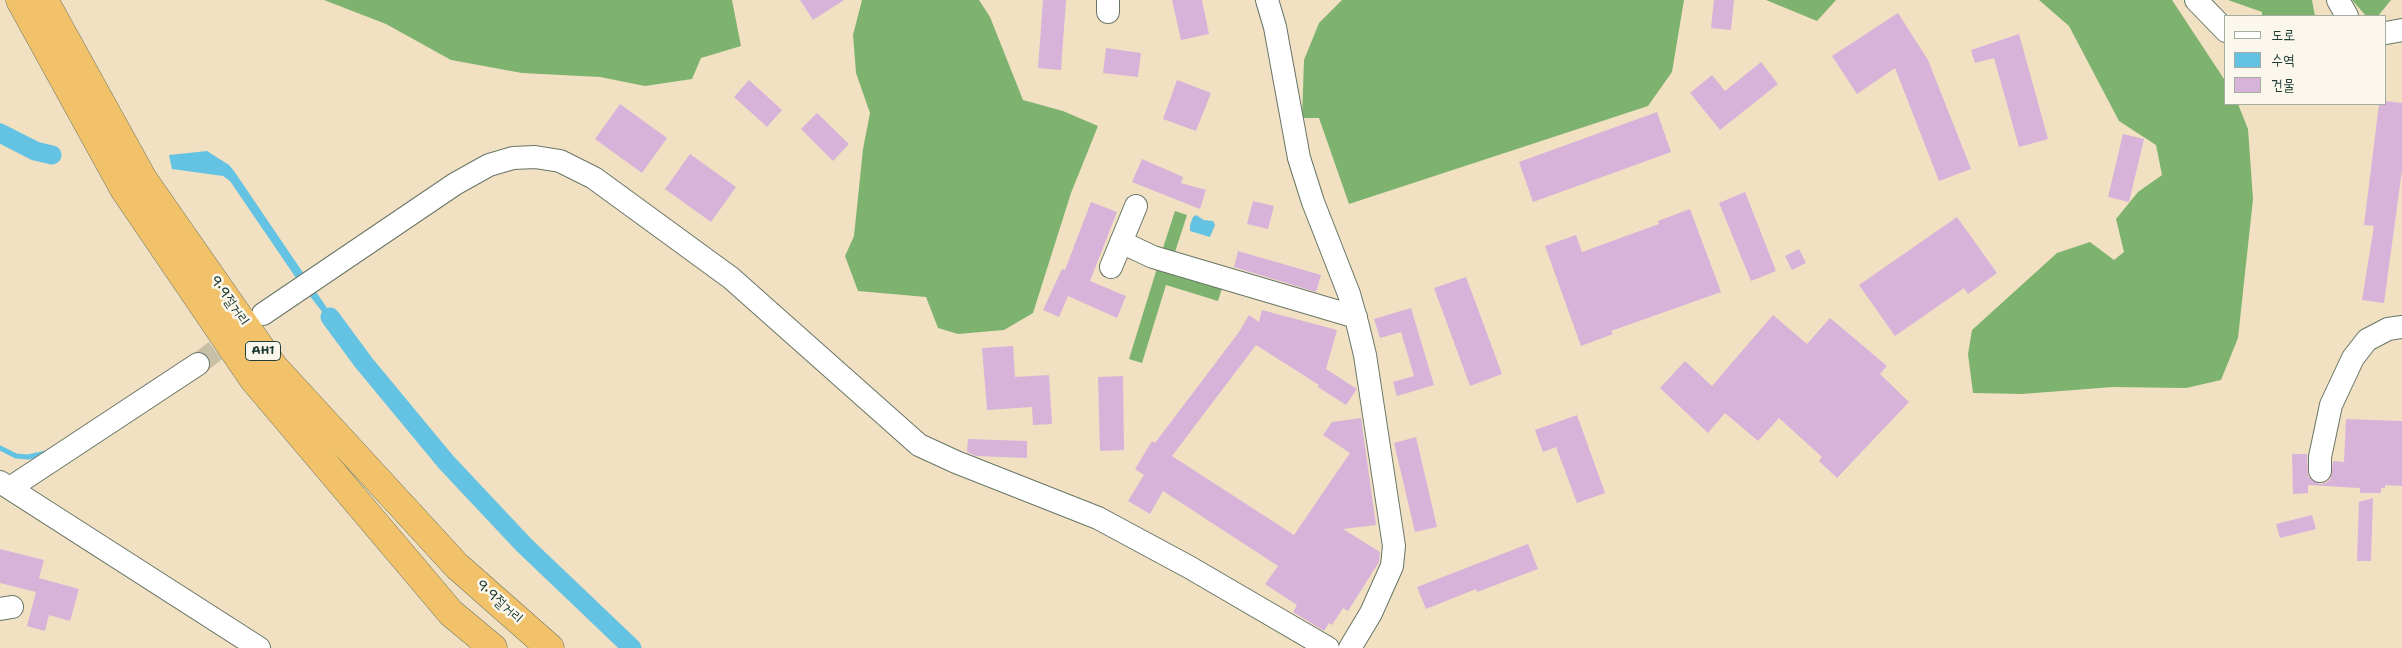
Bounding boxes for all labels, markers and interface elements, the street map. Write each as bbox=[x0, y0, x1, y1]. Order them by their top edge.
legend bbox=[2224, 15, 2387, 105]
text: 도로 bbox=[2271, 25, 2295, 45]
text: 수역 bbox=[2271, 50, 2295, 70]
text: 건물 bbox=[2271, 75, 2295, 95]
street label: 9·9절거리 bbox=[206, 273, 252, 329]
road number: AH1 bbox=[246, 342, 280, 361]
street label: 9·9절거리 bbox=[472, 577, 526, 627]

